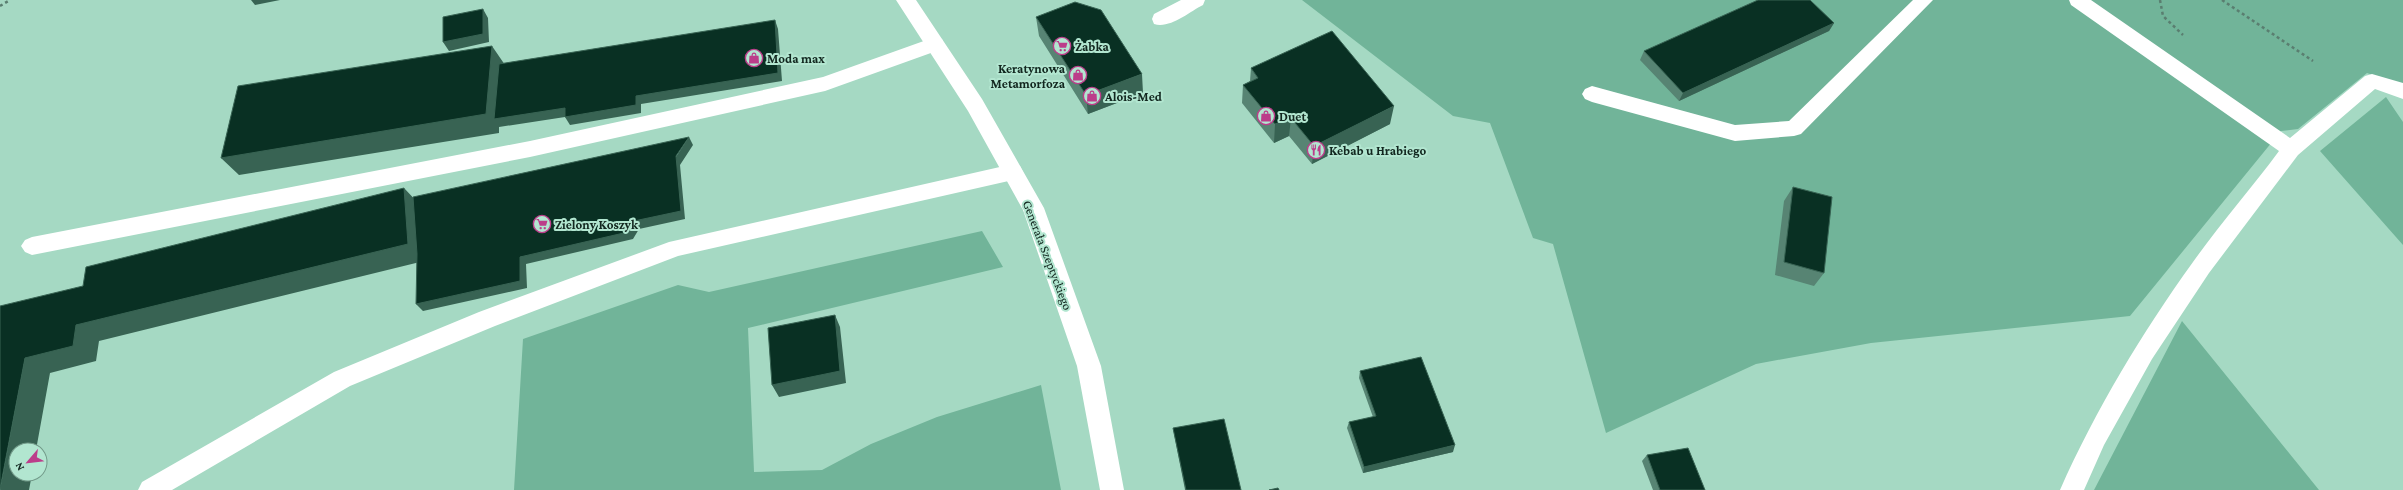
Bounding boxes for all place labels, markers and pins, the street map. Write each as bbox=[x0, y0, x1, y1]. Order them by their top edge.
supermarket icon: Żabka bbox=[1052, 36, 1072, 56]
place label: Żabka bbox=[1075, 39, 1109, 54]
shop icon: Moda max bbox=[744, 48, 764, 68]
place label: Moda max bbox=[767, 51, 825, 66]
place label: Keratynowa Metamorfoza bbox=[991, 61, 1066, 91]
shop icon: Keratynowa Metamorfoza bbox=[1068, 65, 1088, 85]
shop icon: Alois-Med bbox=[1082, 86, 1102, 106]
place label: Alois-Med bbox=[1104, 89, 1162, 104]
shop icon: Duet bbox=[1256, 106, 1276, 126]
place label: Duet bbox=[1279, 109, 1306, 124]
restaurant icon: Kebab u Hrabiego bbox=[1306, 140, 1326, 160]
place label: Kebab u Hrabiego bbox=[1329, 143, 1427, 158]
supermarket icon: Zielony Koszyk bbox=[532, 214, 552, 234]
place label: Zielony Koszyk bbox=[555, 217, 639, 232]

